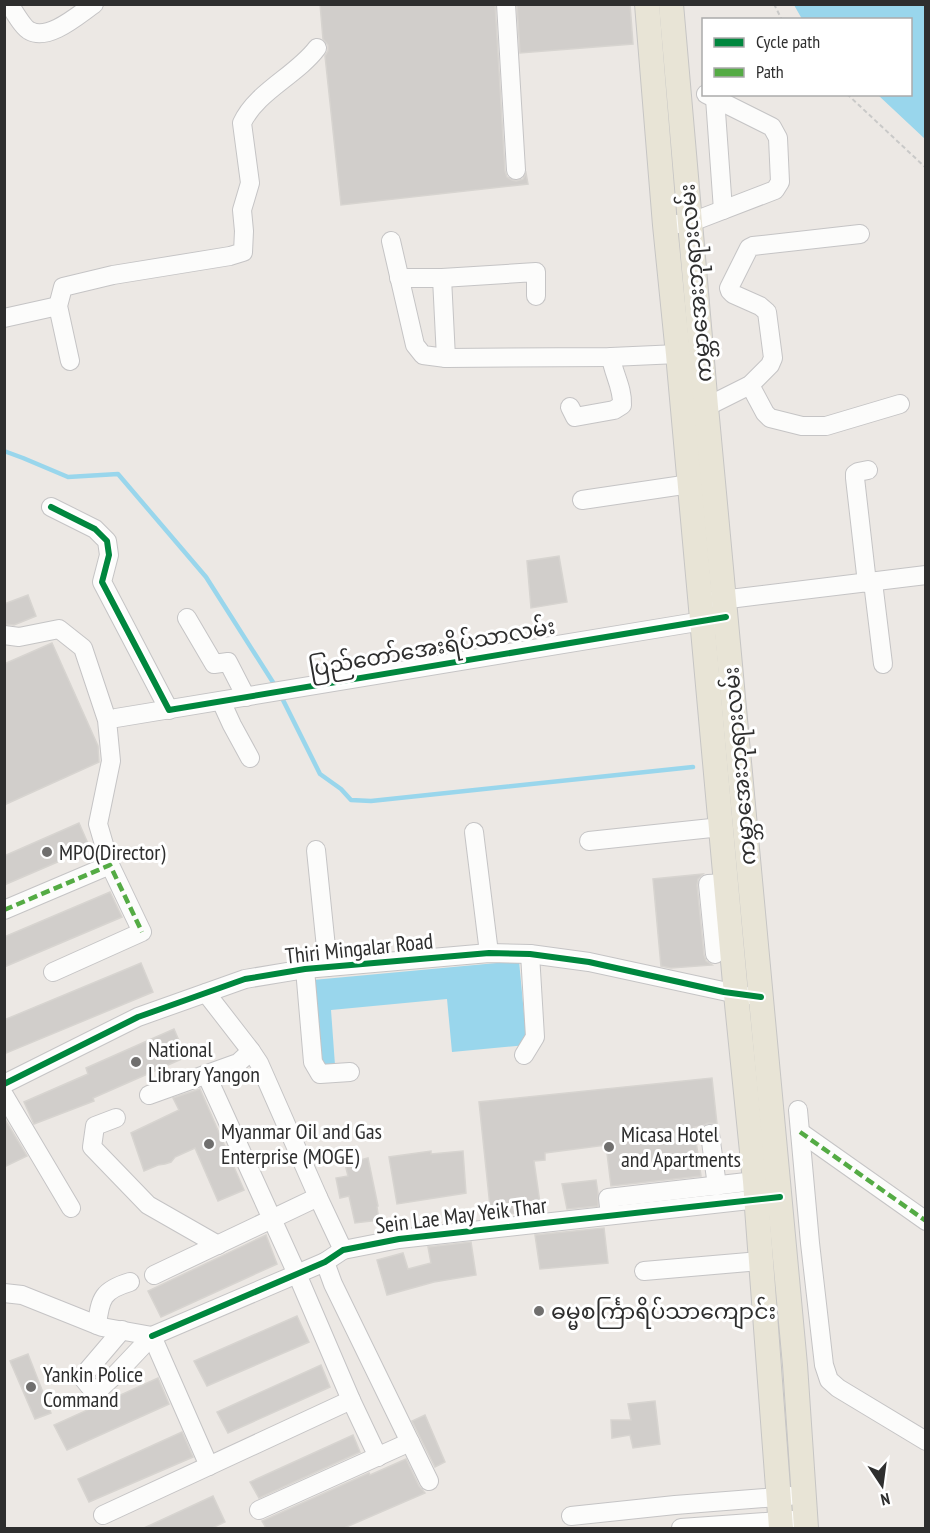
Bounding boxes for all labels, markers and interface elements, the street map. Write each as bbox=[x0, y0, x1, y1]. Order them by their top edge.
legend bbox=[702, 18, 912, 96]
text: Cycle path bbox=[756, 30, 820, 53]
text: Path bbox=[756, 60, 784, 83]
street label: ကမ္ဘာအေးဘုရားလမ်း bbox=[671, 182, 722, 383]
street label: ပြည်တော်အေးရိပ်သာလမ်း bbox=[307, 611, 558, 686]
street label: ကမ္ဘာအေးဘုရားလမ်း bbox=[715, 665, 766, 866]
place label: MPO(Director) bbox=[59, 838, 166, 866]
marker: MPO(Director) bbox=[40, 845, 54, 859]
street label: Thiri Mingalar Road bbox=[284, 926, 434, 970]
place label: National Library Yangon bbox=[148, 1035, 260, 1088]
marker: National Library Yangon bbox=[129, 1055, 143, 1069]
place label: Myanmar Oil and Gas Enterprise (MOGE) bbox=[221, 1117, 382, 1170]
place label: Micasa Hotel and Apartments bbox=[621, 1120, 741, 1173]
marker: Myanmar Oil and Gas Enterprise (MOGE) bbox=[202, 1137, 216, 1151]
marker: Micasa Hotel and Apartments bbox=[602, 1140, 616, 1154]
street label: Sein Lae May Yeik Thar bbox=[374, 1191, 548, 1239]
place label: ဓမ္မစင်္ကြာရိပ်သာကျောင်း bbox=[551, 1296, 776, 1330]
marker: ဓမ္မစင်္ကြာရိပ်သာကျောင်း bbox=[532, 1304, 546, 1318]
place label: Yankin Police Command bbox=[43, 1360, 143, 1413]
marker: Yankin Police Command bbox=[24, 1380, 38, 1394]
north arrow bbox=[852, 1455, 912, 1515]
text: N bbox=[879, 1489, 892, 1510]

